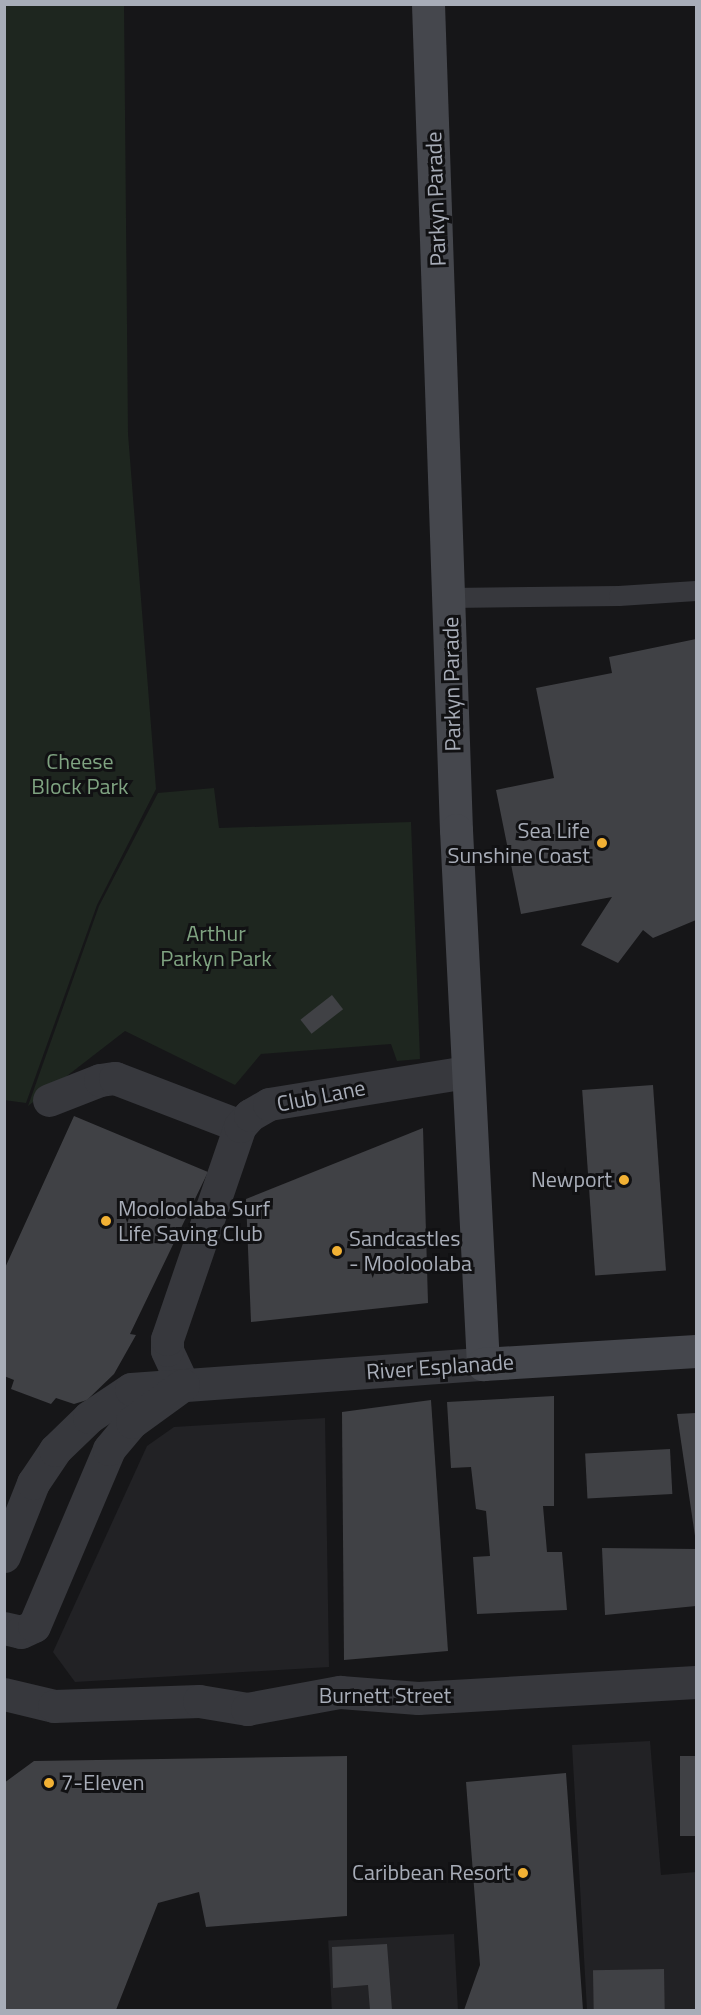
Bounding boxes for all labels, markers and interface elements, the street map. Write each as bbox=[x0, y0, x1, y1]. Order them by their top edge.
street label: Parkyn Parade bbox=[420, 131, 452, 267]
street label: Parkyn Parade bbox=[438, 616, 466, 752]
park label: Cheese Block Park bbox=[31, 748, 129, 800]
place label: Sea Life Sunshine Coast bbox=[448, 817, 590, 868]
marker: Sea Life Sunshine Coast bbox=[595, 836, 609, 850]
park label: Arthur Parkyn Park bbox=[160, 920, 272, 972]
street label: Club Lane bbox=[274, 1074, 368, 1118]
place label: Newport bbox=[531, 1167, 612, 1193]
marker: Newport bbox=[617, 1173, 631, 1187]
place label: Mooloolaba Surf Life Saving Club bbox=[118, 1195, 270, 1246]
marker: Mooloolaba Surf Life Saving Club bbox=[99, 1214, 113, 1228]
place label: Sandcastles - Mooloolaba bbox=[349, 1225, 472, 1276]
marker: Sandcastles - Mooloolaba bbox=[330, 1244, 344, 1258]
street label: River Esplanade bbox=[365, 1349, 515, 1385]
street label: Burnett Street bbox=[319, 1683, 451, 1709]
place label: 7-Eleven bbox=[61, 1770, 144, 1796]
marker: 7-Eleven bbox=[42, 1776, 56, 1790]
place label: Caribbean Resort bbox=[352, 1860, 511, 1886]
marker: Caribbean Resort bbox=[516, 1866, 530, 1880]

